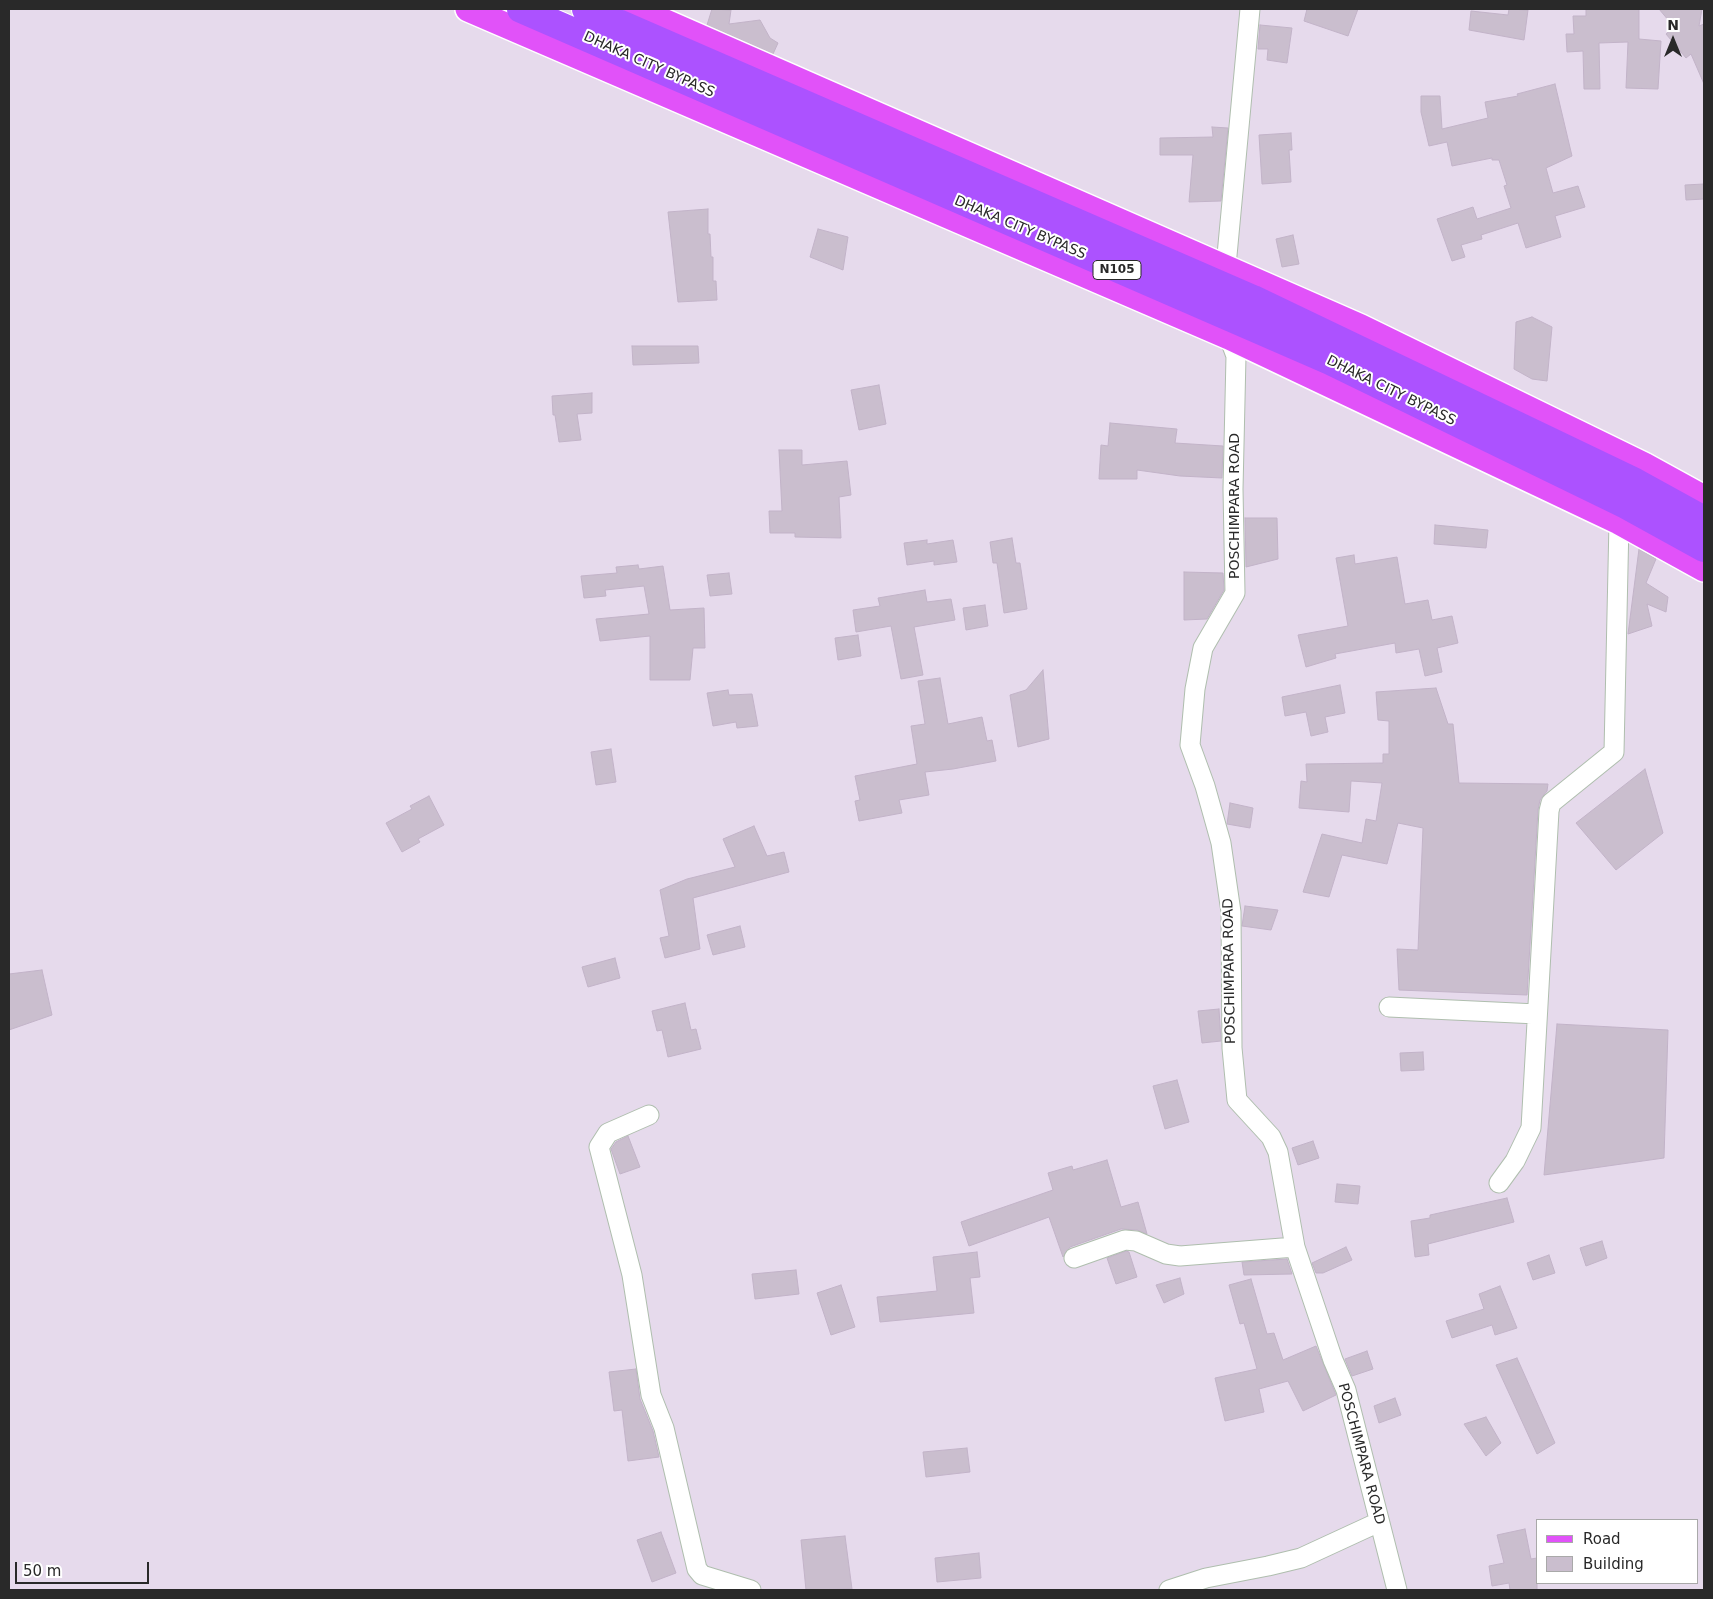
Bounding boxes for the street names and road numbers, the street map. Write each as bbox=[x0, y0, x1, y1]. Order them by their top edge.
street label: DHAKA CITY BYPASS bbox=[581, 29, 717, 101]
street label: DHAKA CITY BYPASS bbox=[952, 193, 1088, 263]
road number: N105 bbox=[1093, 260, 1141, 280]
street label: DHAKA CITY BYPASS bbox=[1324, 352, 1458, 430]
street label: POSCHIMPARA ROAD bbox=[1227, 433, 1243, 579]
street label: POSCHIMPARA ROAD bbox=[1220, 898, 1240, 1044]
street label: POSCHIMPARA ROAD bbox=[1334, 1381, 1388, 1527]

